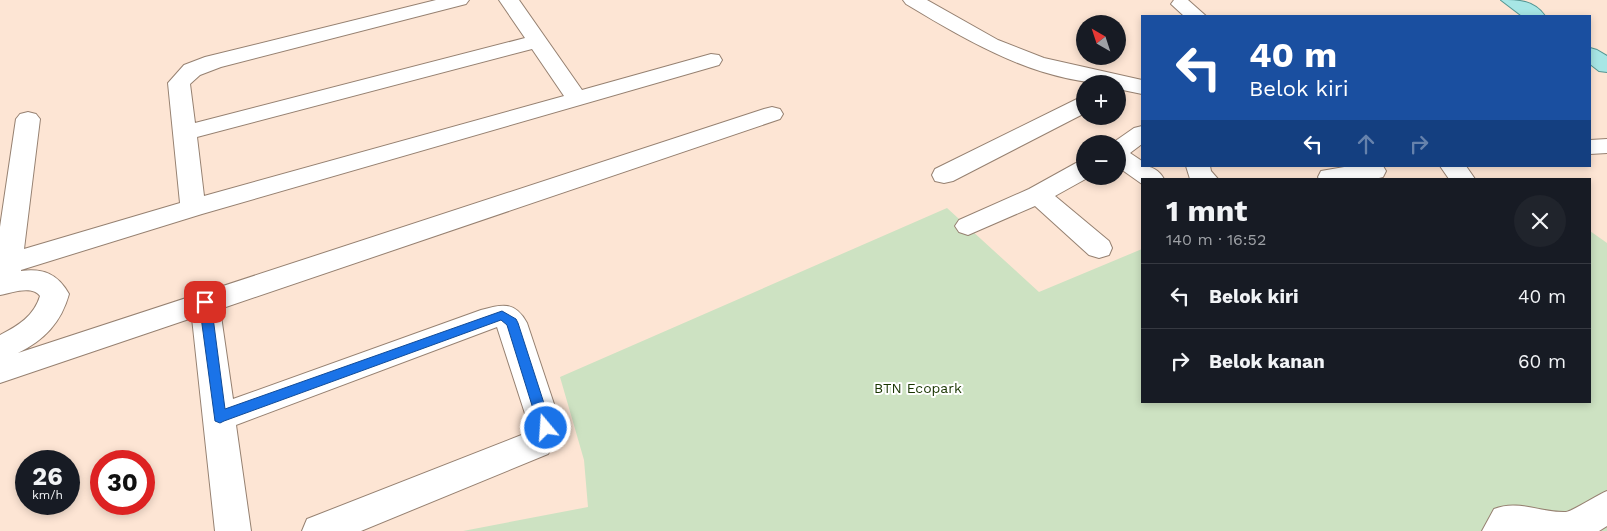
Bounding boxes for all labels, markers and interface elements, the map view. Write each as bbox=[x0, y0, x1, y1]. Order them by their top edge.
north arrow bbox=[1076, 15, 1126, 65]
map controls bbox=[1076, 15, 1126, 185]
text: 40 m bbox=[1249, 34, 1337, 76]
icon: left bbox=[1166, 35, 1231, 100]
button: + bbox=[1076, 75, 1126, 125]
text: Belok kiri bbox=[1249, 76, 1349, 101]
icon: left bbox=[1299, 130, 1327, 158]
icon: ahead bbox=[1352, 130, 1380, 158]
icon: right bbox=[1405, 130, 1433, 158]
button: − bbox=[1076, 135, 1126, 185]
text: 1 mnt bbox=[1166, 193, 1247, 228]
button: close bbox=[1514, 195, 1566, 247]
text: 140 m · 16:52 bbox=[1166, 230, 1266, 249]
pin bbox=[184, 281, 226, 323]
icon: left bbox=[1166, 282, 1194, 310]
text: Belok kiri bbox=[1209, 285, 1299, 308]
text: 40 m bbox=[1518, 285, 1566, 308]
icon: arrive bbox=[191, 288, 219, 316]
icon: right bbox=[1166, 347, 1194, 375]
text: Belok kanan bbox=[1209, 350, 1325, 373]
text: 60 m bbox=[1518, 350, 1566, 373]
park label: BTN Ecopark bbox=[874, 380, 962, 396]
position arrow bbox=[519, 401, 571, 453]
speed limit sign: 30 bbox=[90, 450, 155, 515]
text: 26 bbox=[32, 462, 63, 491]
text: km/h bbox=[32, 488, 63, 502]

